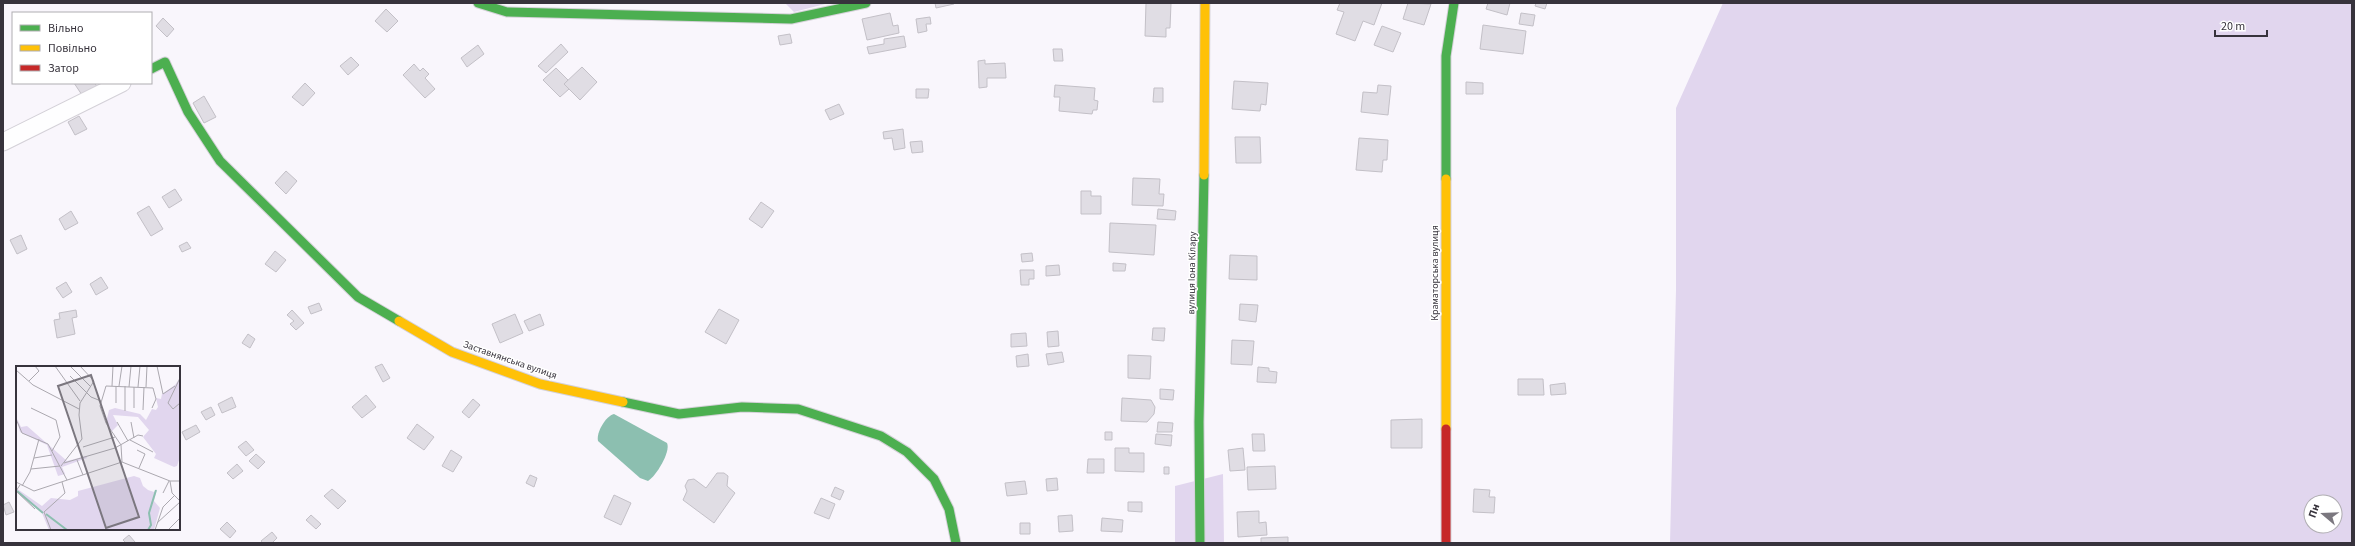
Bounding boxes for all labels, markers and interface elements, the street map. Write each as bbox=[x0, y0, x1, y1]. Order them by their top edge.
legend bbox=[12, 12, 152, 84]
scale bar bbox=[2215, 12, 2267, 38]
text: 20 m bbox=[2221, 18, 2245, 35]
text: Вільно bbox=[48, 20, 84, 37]
text: Повільно bbox=[48, 40, 97, 57]
text: Затор bbox=[48, 60, 79, 77]
street label: Краматорська вулиця bbox=[1428, 225, 1442, 321]
street label: вулиця Іона Кілару bbox=[1184, 231, 1200, 315]
street label: Заставнянська вулиця bbox=[461, 337, 559, 383]
inset map bbox=[16, 366, 180, 530]
north arrow bbox=[2303, 494, 2343, 534]
text: Пн bbox=[2305, 502, 2323, 520]

